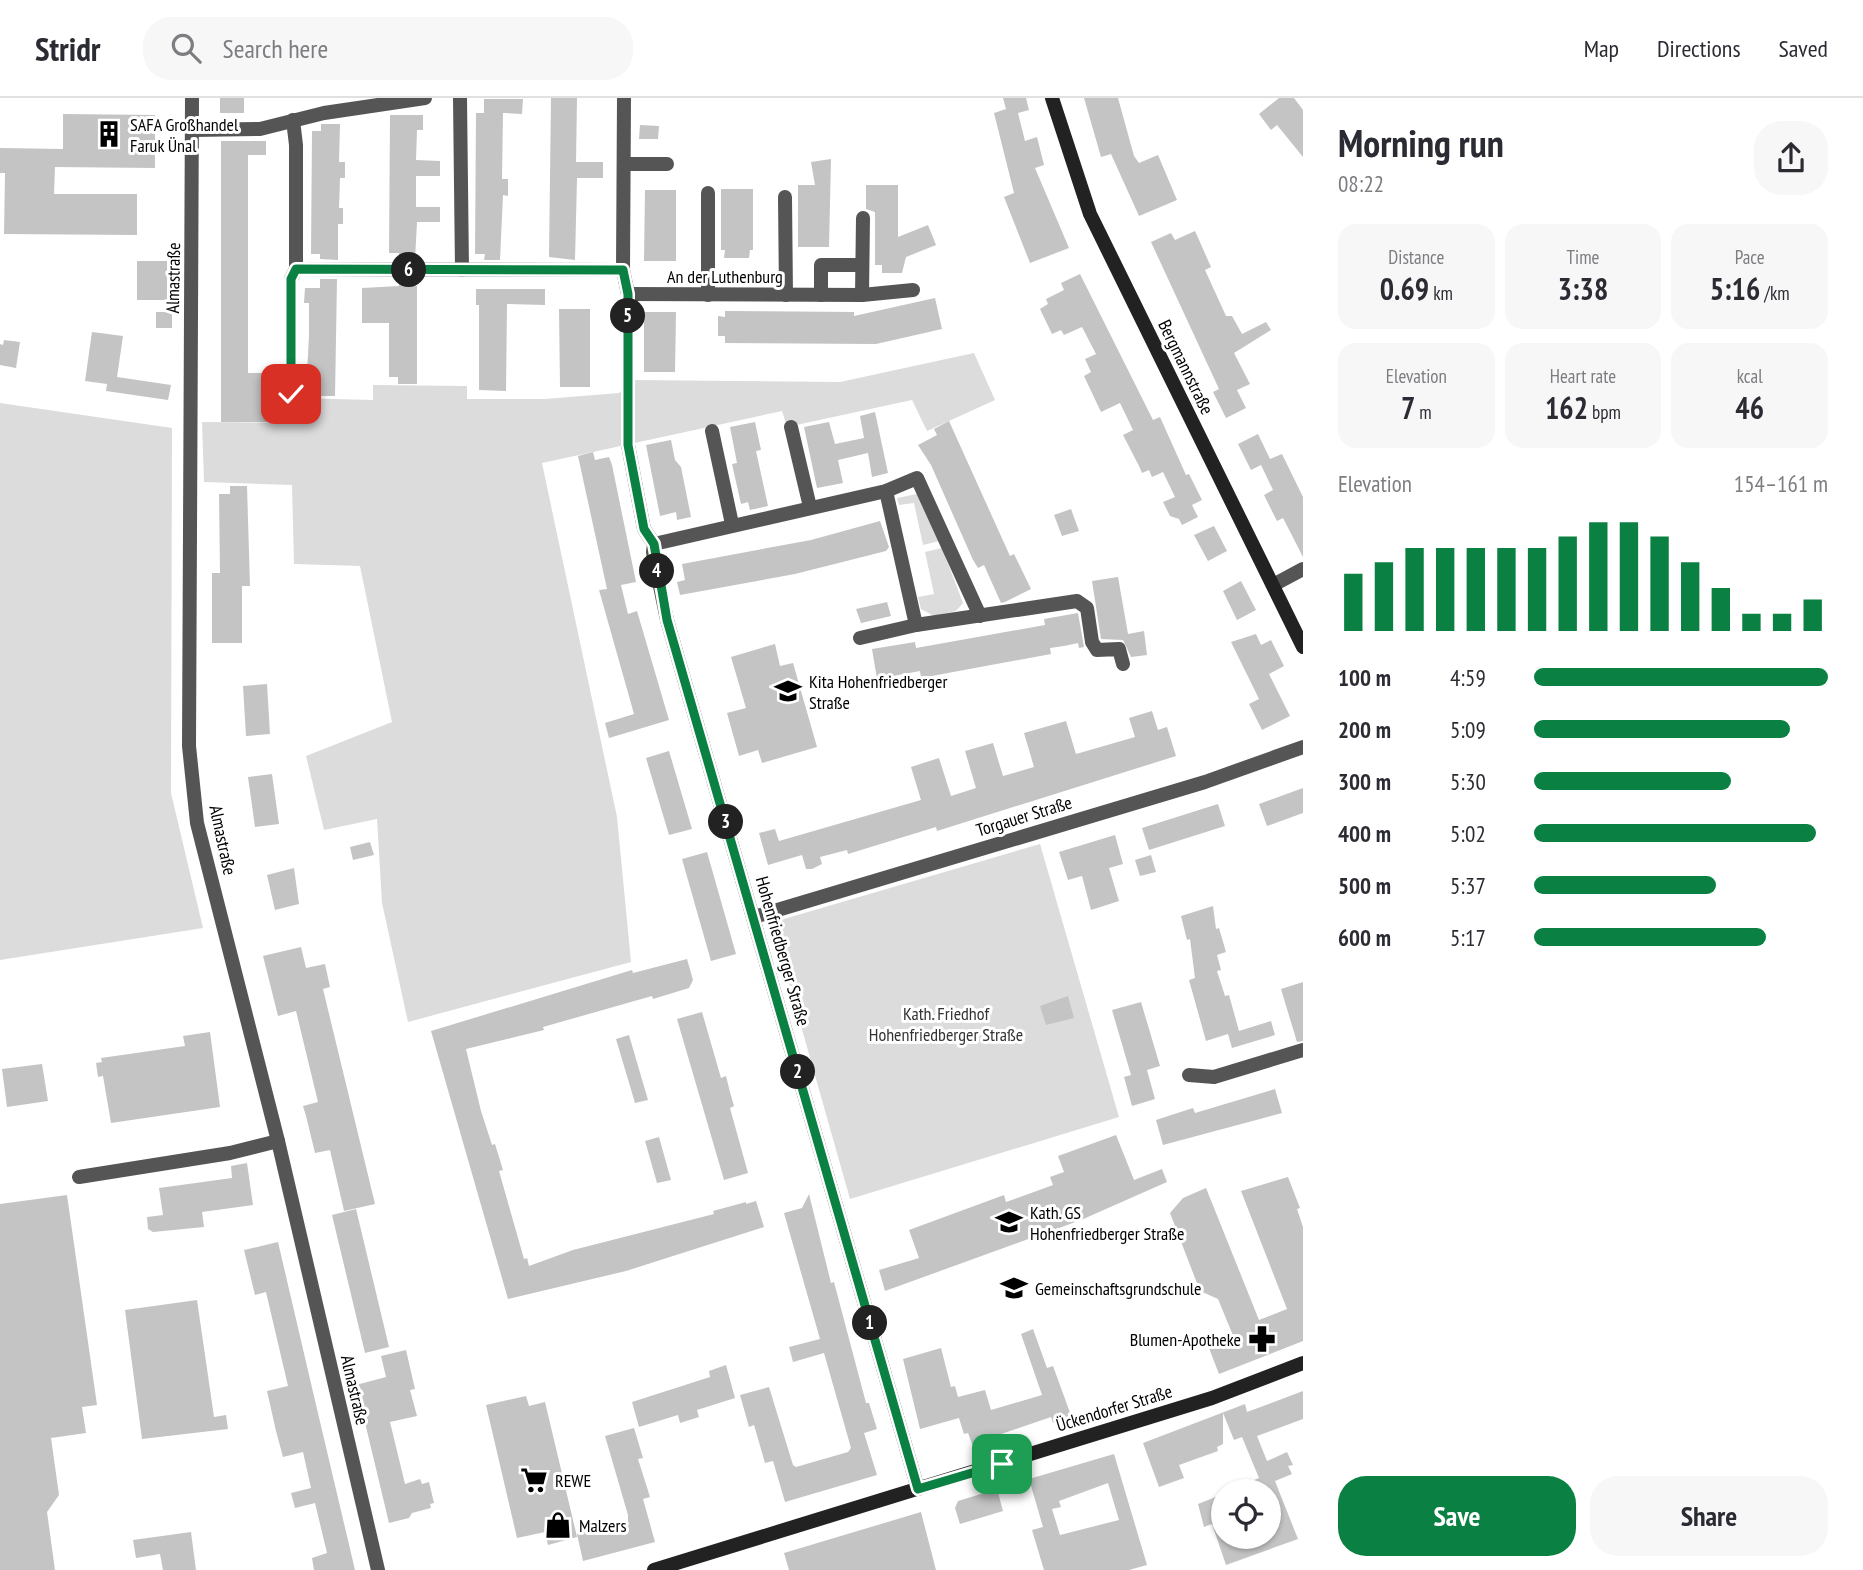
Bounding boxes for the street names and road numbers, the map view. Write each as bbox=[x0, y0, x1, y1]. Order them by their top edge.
street label: Almastraße bbox=[161, 242, 185, 314]
street label: An der Luthenburg bbox=[667, 265, 783, 288]
street label: Bergmannstraße bbox=[1153, 316, 1219, 418]
street label: Torgauer Straße bbox=[973, 791, 1075, 841]
street label: Almastraße bbox=[204, 803, 242, 877]
street label: Hohenfriedberger Straße bbox=[751, 874, 815, 1028]
street label: Almastraße bbox=[336, 1353, 374, 1427]
street label: Ückendorfer Straße bbox=[1053, 1379, 1175, 1437]

